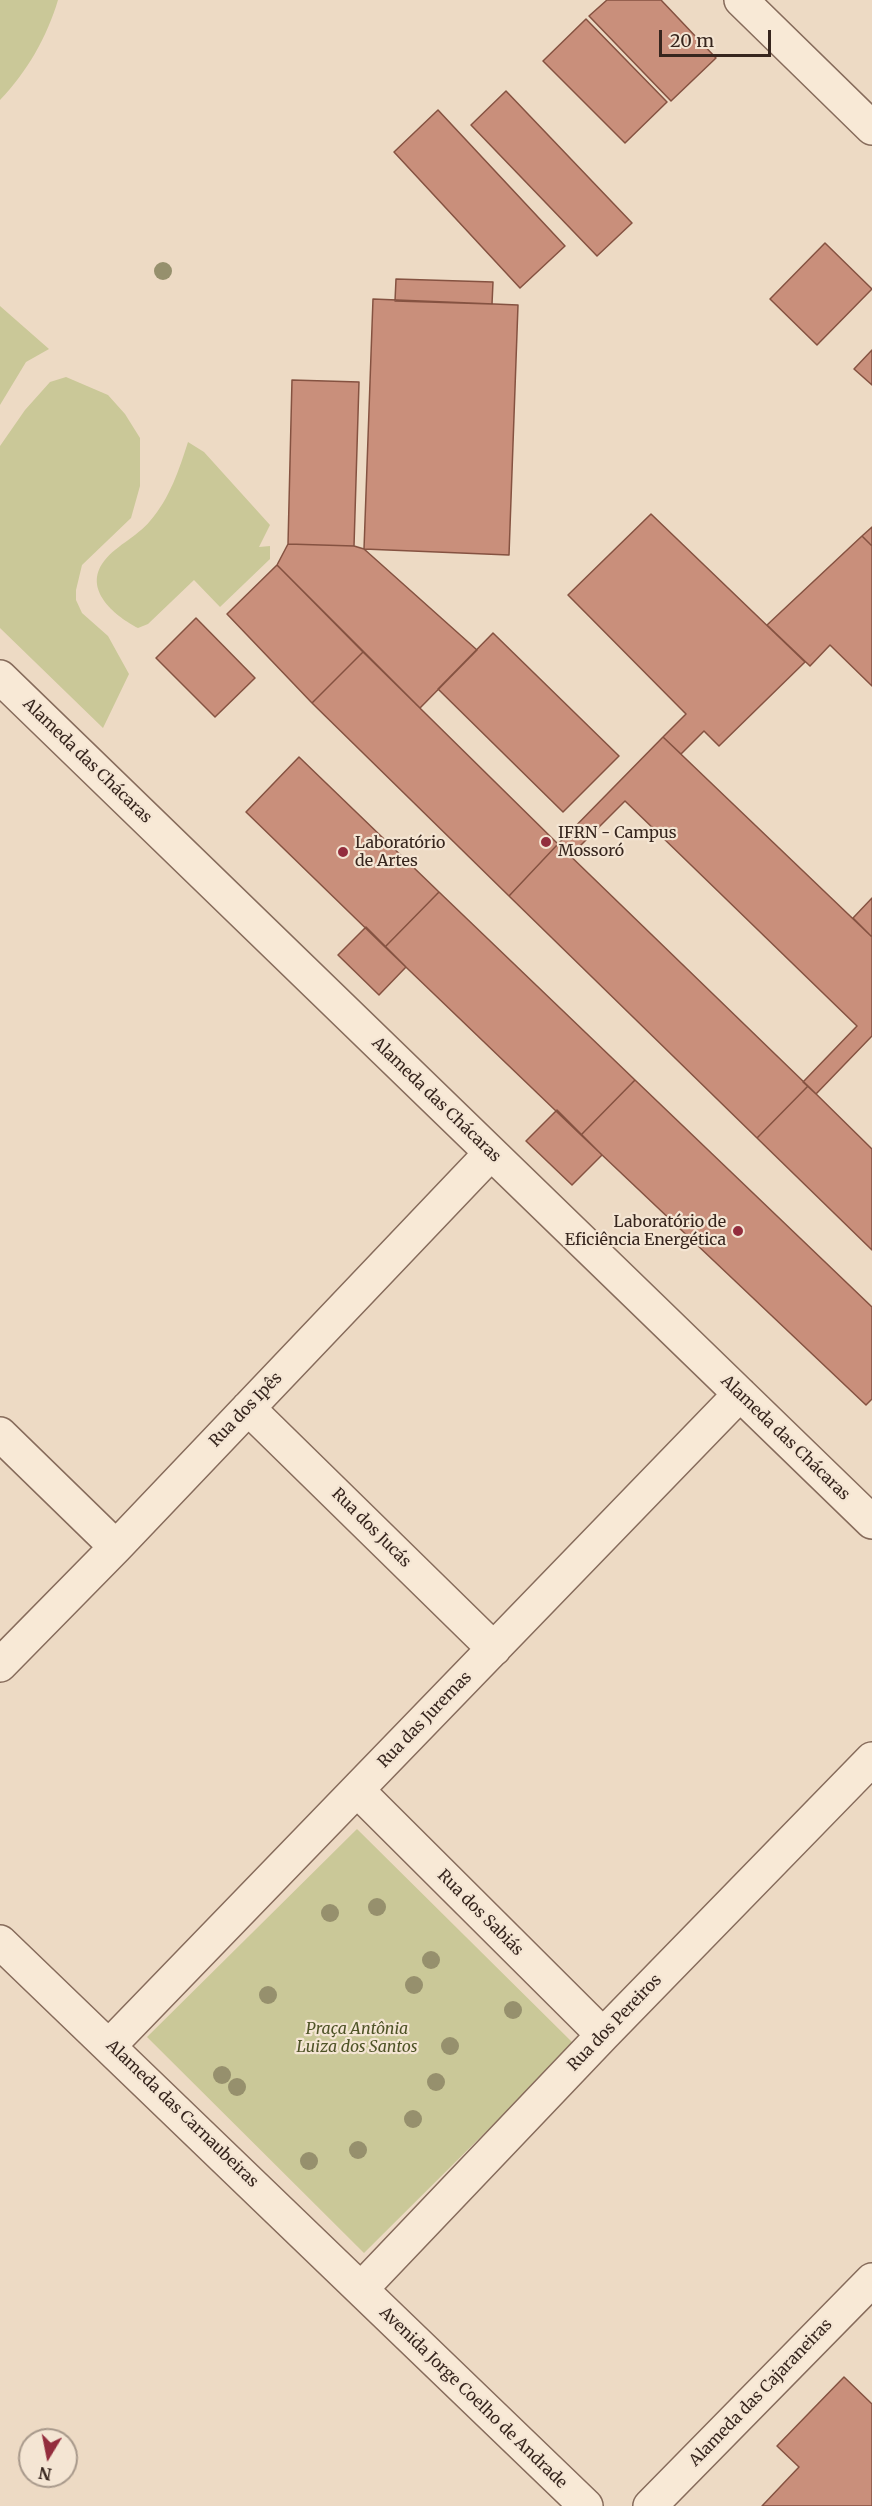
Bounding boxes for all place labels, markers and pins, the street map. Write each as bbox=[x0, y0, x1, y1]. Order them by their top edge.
place label: IFRN - Campus Mossoró bbox=[558, 823, 677, 861]
place label: Laboratório de Artes bbox=[355, 833, 445, 871]
marker: IFRN - Campus Mossoró bbox=[539, 835, 553, 849]
marker: Laboratório de Artes bbox=[336, 845, 350, 859]
place label: Laboratório de Eficiência Energética bbox=[565, 1212, 726, 1250]
marker: Laboratório de Eficiência Energética bbox=[731, 1224, 745, 1238]

